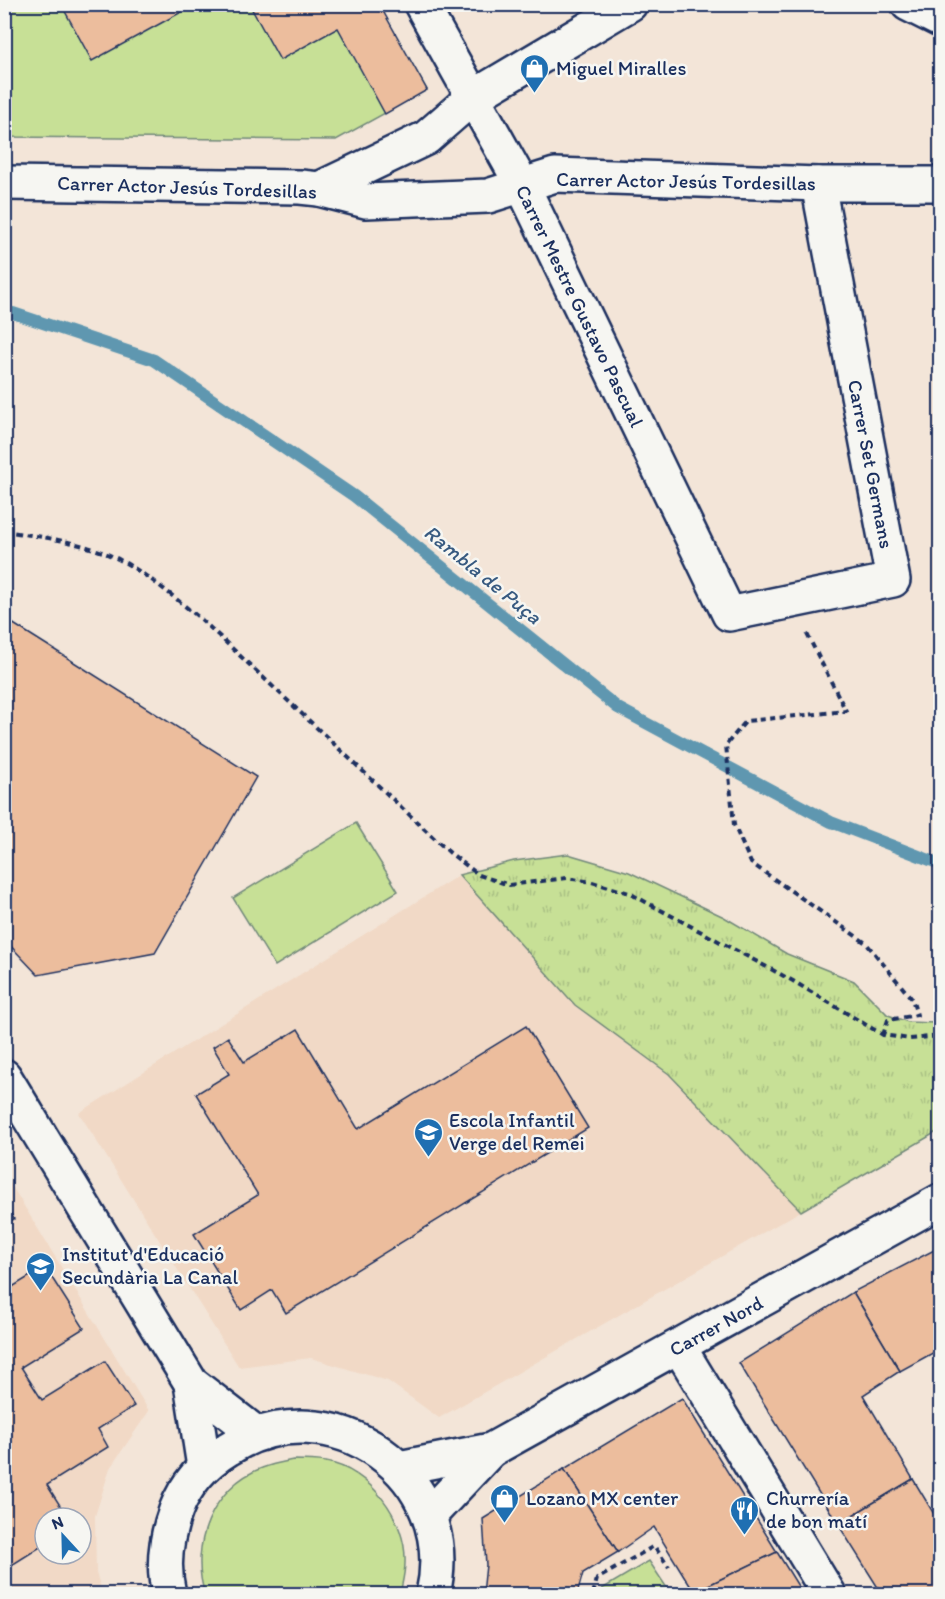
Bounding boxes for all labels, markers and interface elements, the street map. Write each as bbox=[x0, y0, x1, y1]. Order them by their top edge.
shop icon: Miguel Miralles bbox=[519, 52, 551, 94]
place label: Miguel Miralles bbox=[556, 56, 686, 80]
street label: Carrer Actor Jesús Tordesillas bbox=[556, 167, 816, 195]
street label: Carrer Actor Jesús Tordesillas bbox=[57, 170, 317, 204]
street label: Carrer Mestre Gustavo Pascual bbox=[511, 181, 649, 431]
street label: Carrer Set Germans bbox=[843, 378, 899, 550]
water label: Rambla de Puça bbox=[419, 519, 547, 629]
place label: Escola Infantil Verge del Remei bbox=[449, 1108, 584, 1155]
school or university icon: Escola Infantil Verge del Remei bbox=[412, 1116, 444, 1158]
place label: Institut d'Educació Secundària La Canal bbox=[62, 1242, 238, 1289]
school or university icon: Institut d'Educació Secundària La Canal bbox=[25, 1250, 57, 1292]
street label: Carrer Nord bbox=[665, 1290, 767, 1361]
shop icon: Lozano MX center bbox=[489, 1482, 521, 1524]
place label: Lozano MX center bbox=[526, 1486, 678, 1510]
place label: Churrería de bon matí bbox=[766, 1486, 867, 1533]
restaurant icon: Churrería de bon matí bbox=[729, 1494, 761, 1536]
north arrow bbox=[33, 1506, 93, 1566]
text: N bbox=[49, 1512, 66, 1533]

